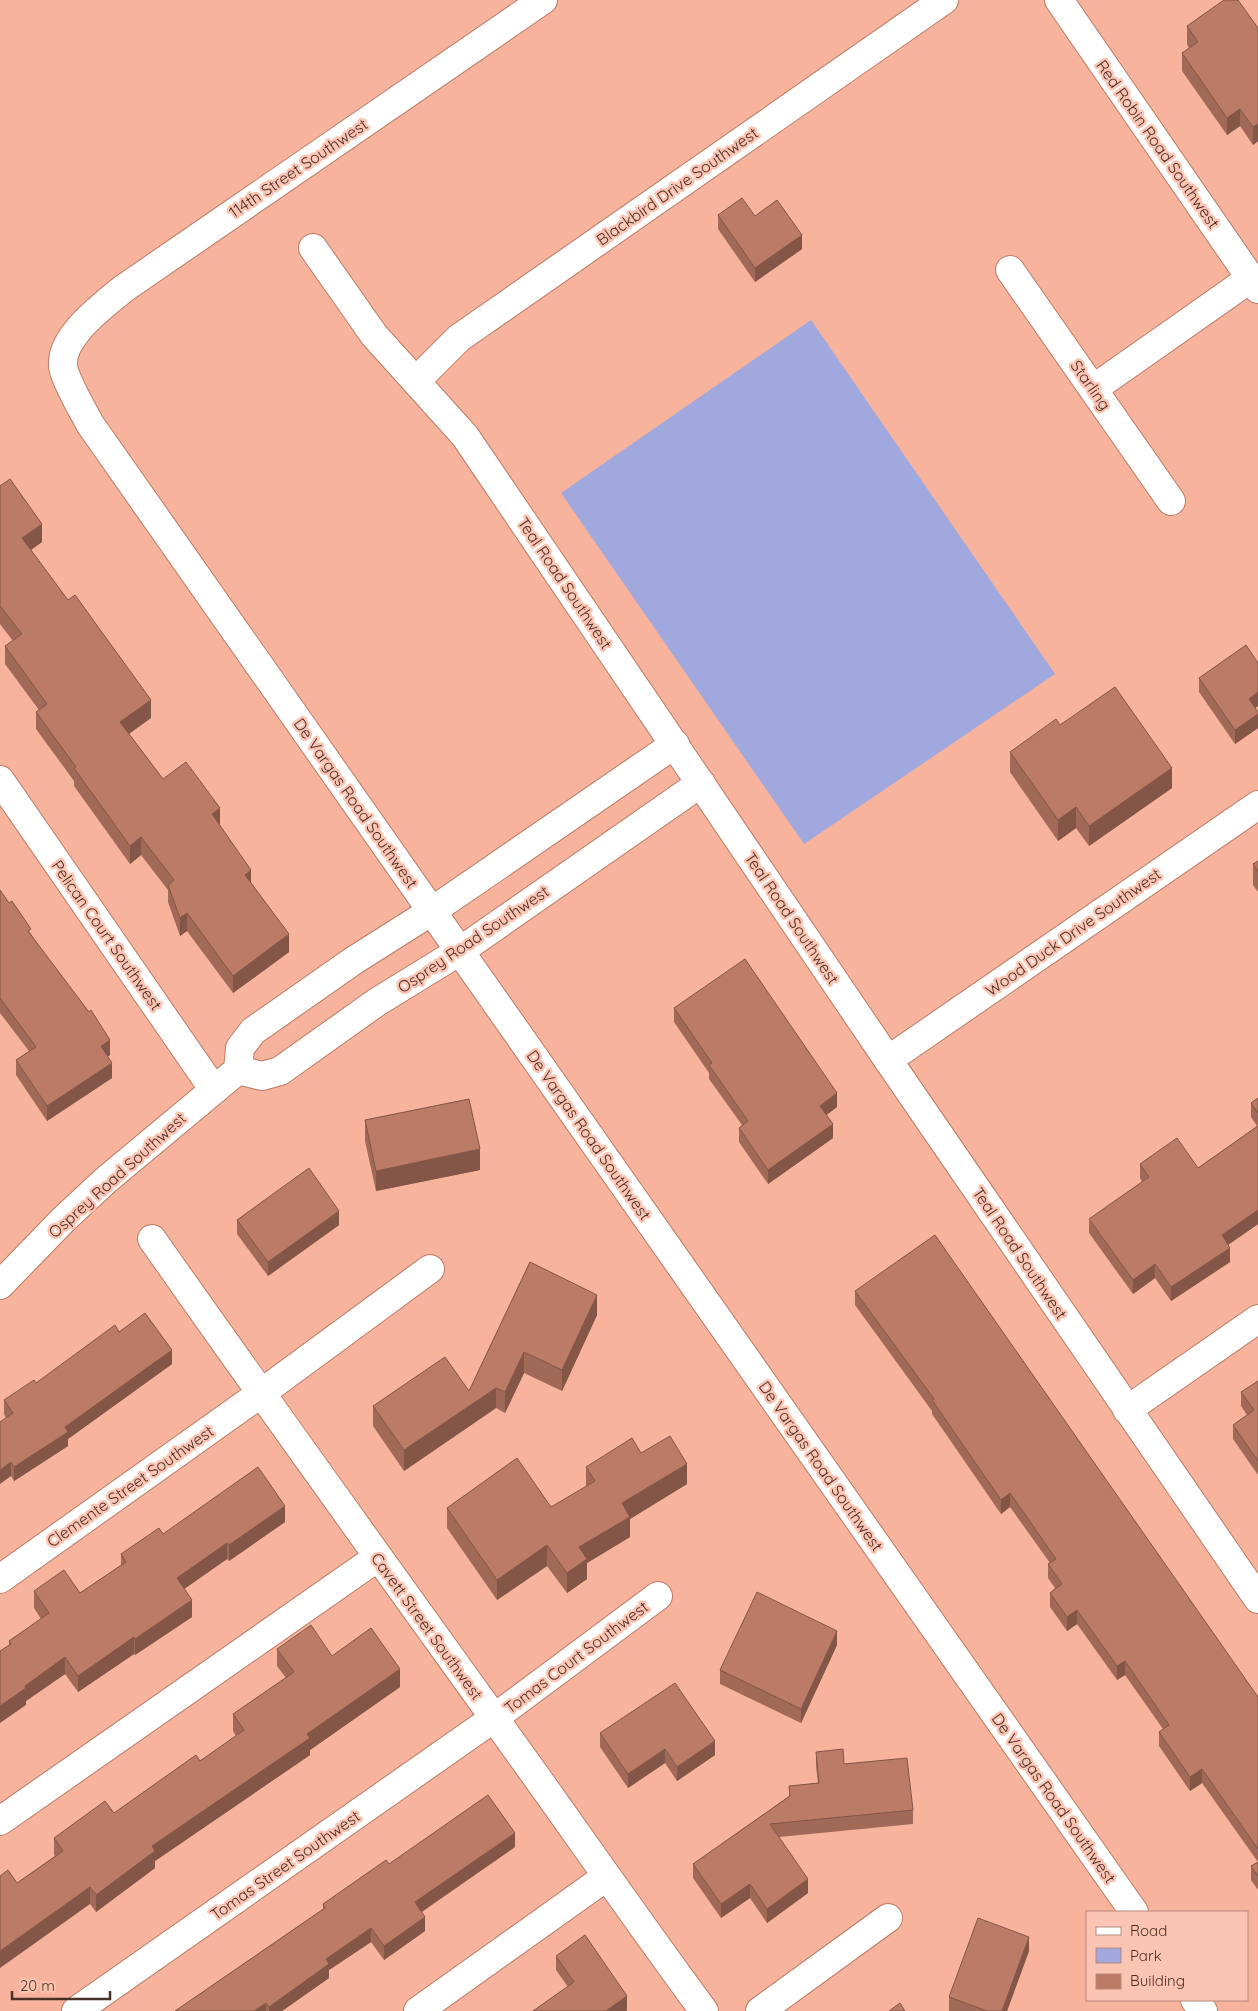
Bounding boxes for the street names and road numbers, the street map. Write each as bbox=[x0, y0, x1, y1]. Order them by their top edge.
street label: Red Robin Road Southwest bbox=[1092, 56, 1224, 232]
street label: 114th Street Southwest bbox=[225, 114, 371, 222]
street label: Blackbird Drive Southwest bbox=[592, 123, 762, 249]
street label: Starling bbox=[1067, 356, 1115, 414]
street label: Teal Road Southwest bbox=[513, 513, 617, 653]
street label: De Vargas Road Southwest bbox=[290, 714, 422, 892]
street label: Teal Road Southwest bbox=[740, 848, 844, 988]
street label: Pelican Court Southwest bbox=[48, 856, 166, 1014]
street label: Wood Duck Drive Southwest bbox=[981, 864, 1165, 1000]
street label: Osprey Road Southwest bbox=[394, 881, 552, 997]
street label: De Vargas Road Southwest bbox=[523, 1046, 655, 1224]
street label: Osprey Road Southwest bbox=[44, 1108, 190, 1242]
street label: Teal Road Southwest bbox=[968, 1183, 1072, 1323]
street label: De Vargas Road Southwest bbox=[755, 1377, 887, 1555]
street label: Clemente Street Southwest bbox=[43, 1421, 217, 1551]
street label: Cavett Street Southwest bbox=[367, 1549, 487, 1703]
street label: Tomas Court Southwest bbox=[500, 1596, 652, 1718]
street label: De Vargas Road Southwest bbox=[988, 1709, 1120, 1887]
street label: Tomas Street Southwest bbox=[206, 1806, 364, 1924]

